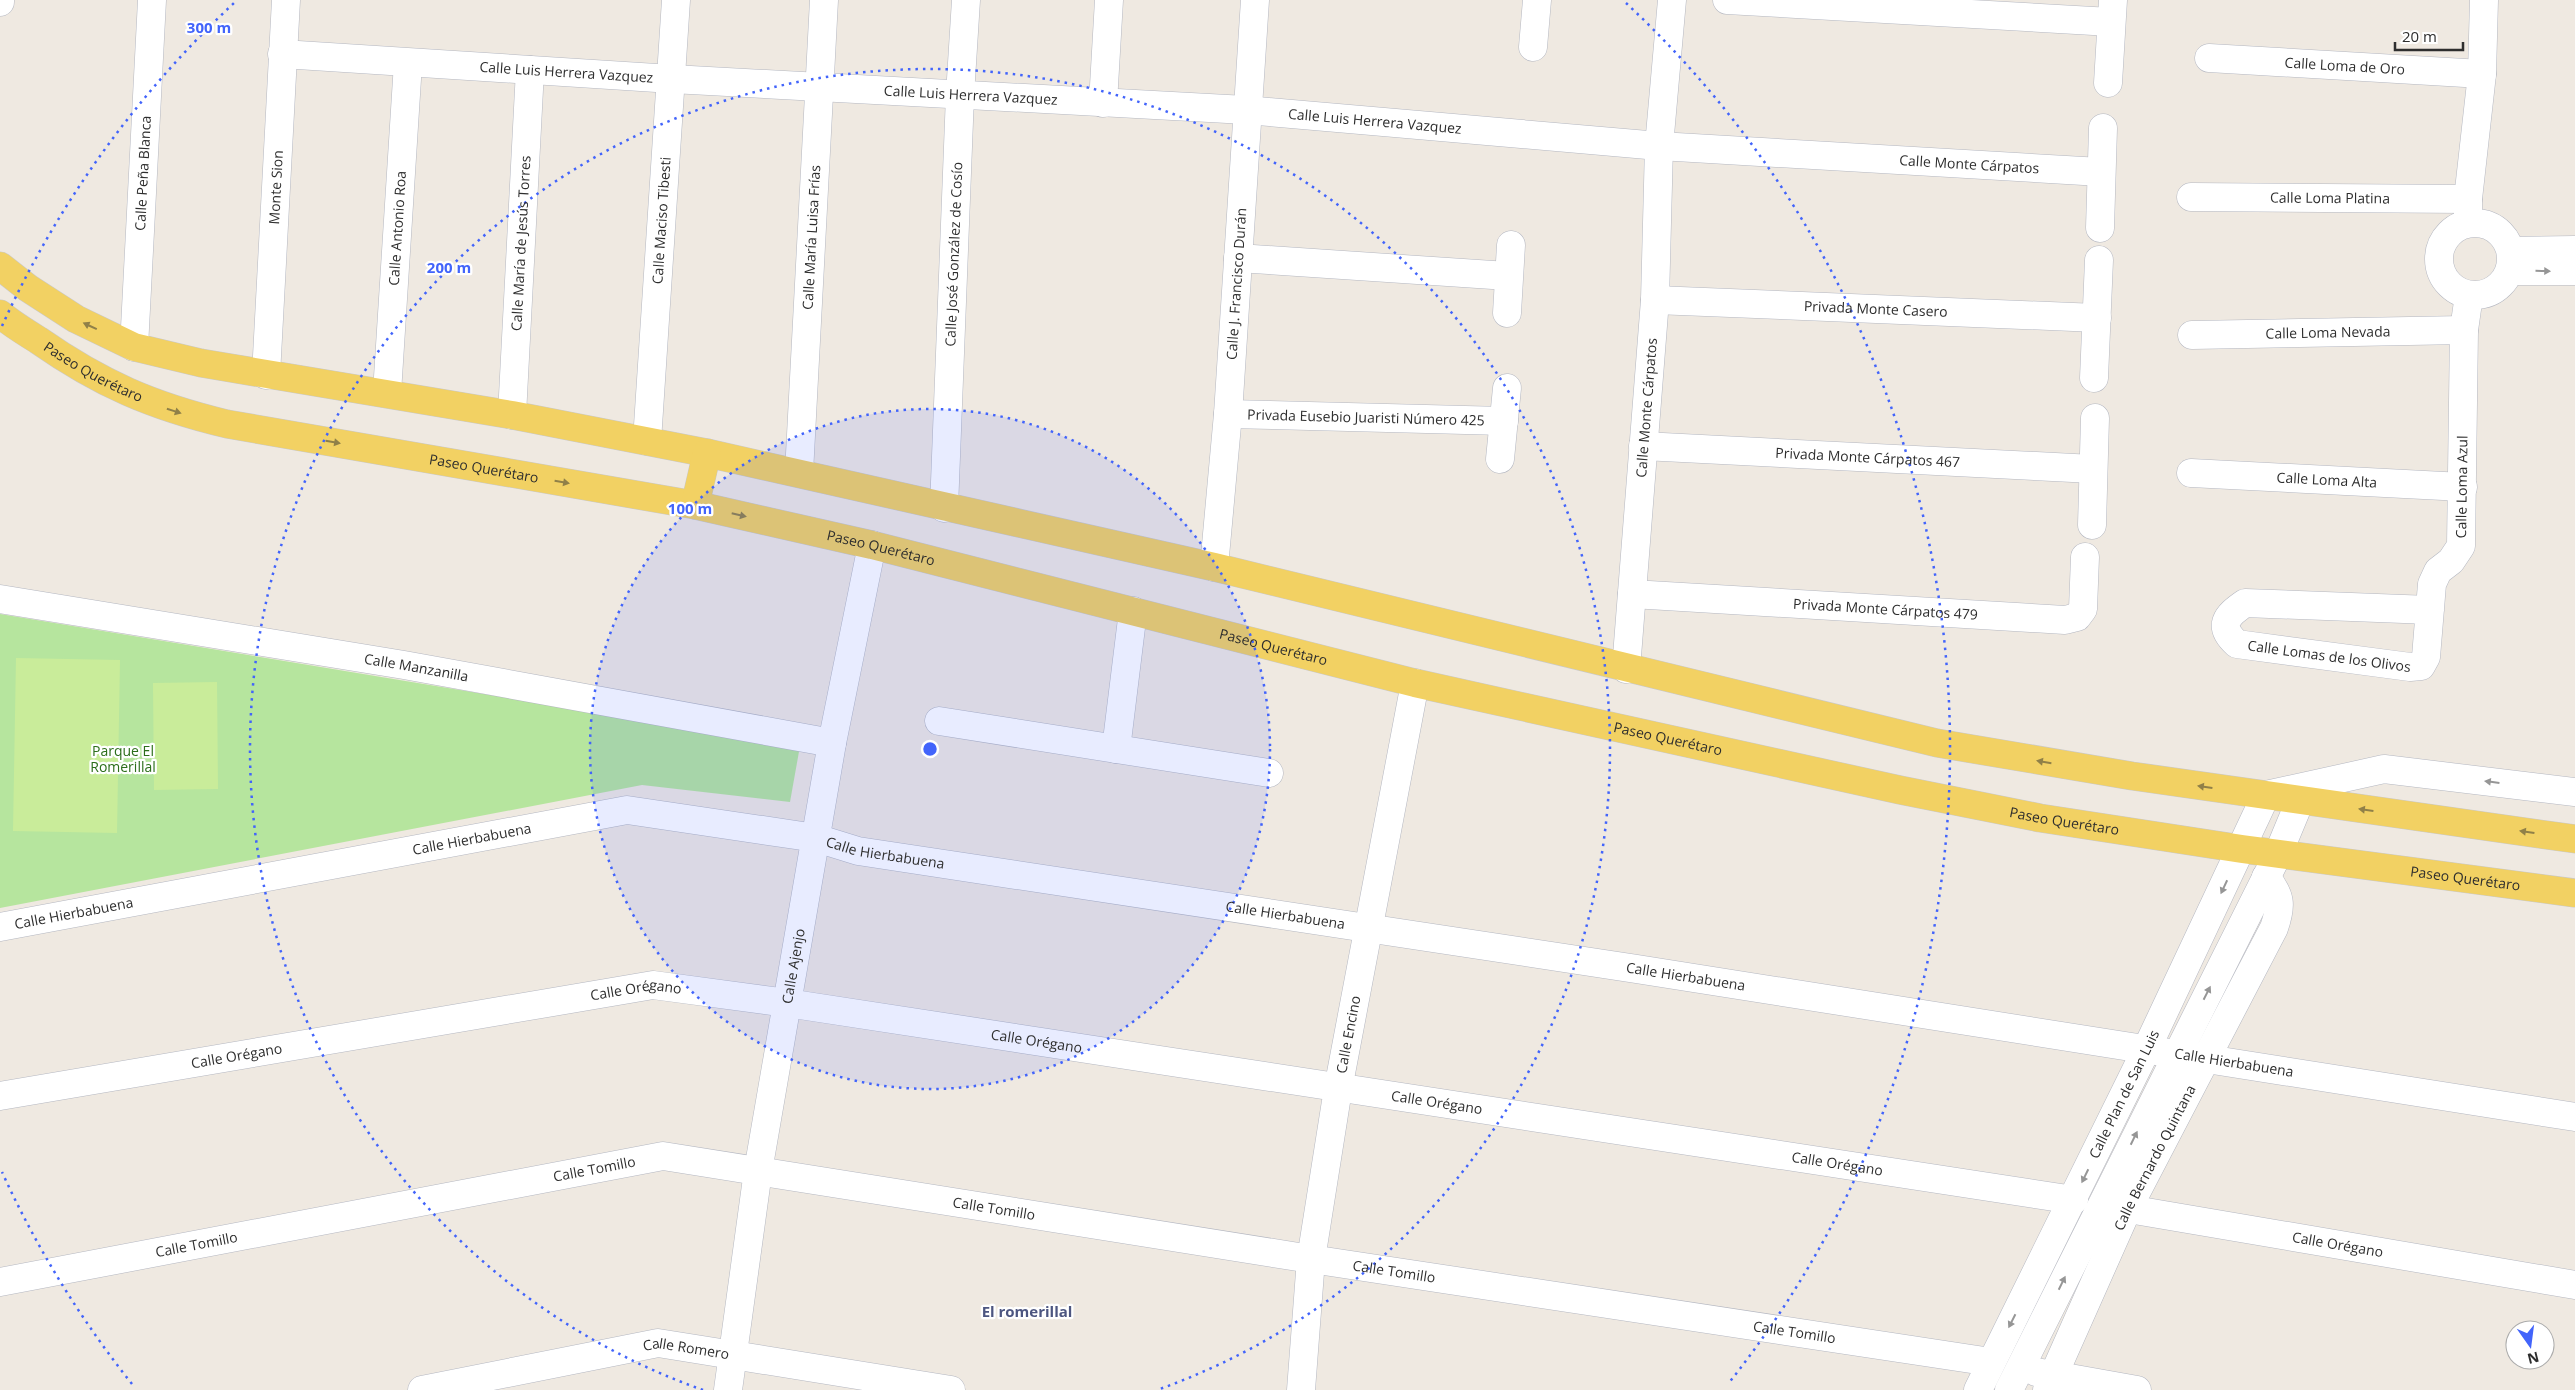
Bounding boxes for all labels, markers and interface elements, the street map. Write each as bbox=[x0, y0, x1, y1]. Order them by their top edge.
text: 300 m bbox=[187, 17, 231, 37]
scale bar bbox=[2395, 20, 2462, 52]
text: 20 m bbox=[2402, 26, 2437, 46]
street label: Calle Loma de Oro bbox=[2284, 52, 2405, 78]
street label: Calle Luis Herrera Vazquez bbox=[479, 57, 654, 87]
street label: Calle Luis Herrera Vazquez bbox=[883, 80, 1059, 109]
street label: Calle Luis Herrera Vazquez bbox=[1287, 104, 1463, 138]
street label: Calle Peña Blanca bbox=[130, 115, 155, 231]
street label: Monte Sion bbox=[264, 150, 287, 225]
street label: Calle Monte Cárpatos bbox=[1899, 150, 2040, 177]
street label: Calle María de Jesús Torres bbox=[506, 155, 535, 331]
street label: Calle Maciso Tibesti bbox=[647, 156, 675, 285]
street label: Calle José González de Cosío bbox=[940, 161, 966, 347]
street label: Calle María Luisa Frías bbox=[798, 164, 824, 310]
street label: Calle Antonio Roa bbox=[384, 170, 410, 286]
street label: Calle Loma Platina bbox=[2270, 188, 2390, 207]
street label: Calle J. Francisco Durán bbox=[1222, 207, 1250, 360]
text: 200 m bbox=[427, 257, 471, 277]
one-way arrow bbox=[2535, 267, 2551, 275]
street label: Privada Monte Casero bbox=[1804, 296, 1948, 321]
street label: Calle Loma Nevada bbox=[2265, 321, 2391, 343]
one-way arrow bbox=[83, 322, 97, 330]
street label: Paseo Querétaro bbox=[40, 337, 146, 406]
street label: Calle Monte Cárpatos bbox=[1631, 337, 1661, 478]
street label: Privada Eusebio Juaristi Número 425 bbox=[1247, 404, 1485, 430]
one-way arrow bbox=[167, 407, 182, 415]
street label: Calle Loma Azul bbox=[2451, 435, 2472, 538]
one-way arrow bbox=[326, 439, 342, 447]
street label: Privada Monte Cárpatos 467 bbox=[1775, 443, 1961, 471]
street label: Paseo Querétaro bbox=[428, 449, 540, 487]
street label: Calle Loma Alta bbox=[2276, 467, 2378, 492]
one-way arrow bbox=[555, 478, 571, 486]
text: 100 m bbox=[668, 498, 712, 518]
one-way arrow bbox=[732, 511, 747, 519]
street label: Paseo Querétaro bbox=[825, 525, 937, 570]
street label: Privada Monte Cárpatos 479 bbox=[1793, 594, 1979, 624]
street label: Paseo Querétaro bbox=[1218, 624, 1330, 669]
street label: Calle Lomas de los Olivos bbox=[2246, 636, 2412, 676]
street label: Calle Manzanilla bbox=[363, 649, 470, 686]
street label: Paseo Querétaro bbox=[1612, 717, 1724, 760]
centre of rings bbox=[921, 740, 939, 758]
park label: Parque El Romerillal bbox=[90, 741, 156, 776]
one-way arrow bbox=[2036, 757, 2052, 765]
one-way arrow bbox=[2484, 778, 2500, 786]
one-way arrow bbox=[2197, 782, 2213, 790]
street label: Paseo Querétaro bbox=[2008, 802, 2121, 839]
one-way arrow bbox=[2357, 805, 2373, 813]
street label: Calle Hierbabuena bbox=[411, 818, 533, 859]
one-way arrow bbox=[2518, 828, 2534, 836]
street label: Calle Hierbabuena bbox=[824, 832, 946, 873]
street label: Paseo Querétaro bbox=[2409, 861, 2521, 895]
one-way arrow bbox=[2219, 880, 2227, 894]
street label: Calle Hierbabuena bbox=[13, 892, 135, 933]
street label: Calle Hierbabuena bbox=[1224, 896, 1346, 933]
street label: Calle Ajenjo bbox=[777, 927, 809, 1005]
street label: Calle Hierbabuena bbox=[1625, 957, 1747, 995]
street label: Calle Orégano bbox=[589, 975, 683, 1005]
one-way arrow bbox=[2203, 985, 2211, 1000]
street label: Calle Encino bbox=[1331, 994, 1365, 1075]
street label: Calle Orégano bbox=[990, 1024, 1084, 1057]
street label: Calle Plan de San Luis bbox=[2084, 1026, 2163, 1161]
street label: Calle Orégano bbox=[190, 1038, 284, 1072]
street label: Calle Hierbabuena bbox=[2173, 1043, 2295, 1081]
street label: Calle Bernardo Quintana bbox=[2109, 1081, 2200, 1233]
street label: Calle Orégano bbox=[1390, 1086, 1484, 1118]
one-way arrow bbox=[2130, 1131, 2138, 1145]
street label: Calle Orégano bbox=[1790, 1147, 1884, 1180]
street label: Calle Tomillo bbox=[552, 1151, 637, 1186]
one-way arrow bbox=[2081, 1169, 2089, 1183]
street label: Calle Tomillo bbox=[951, 1192, 1037, 1224]
street label: Calle Tomillo bbox=[154, 1227, 239, 1261]
street label: Calle Orégano bbox=[2291, 1227, 2385, 1261]
street label: Calle Tomillo bbox=[1351, 1255, 1437, 1287]
one-way arrow bbox=[2058, 1276, 2066, 1291]
district label: El romerillal bbox=[982, 1301, 1072, 1321]
one-way arrow bbox=[2008, 1314, 2016, 1328]
street label: Calle Tomillo bbox=[1752, 1316, 1837, 1347]
north arrow bbox=[2505, 1320, 2555, 1370]
street label: Calle Romero bbox=[641, 1333, 731, 1363]
text: N bbox=[2525, 1348, 2541, 1369]

